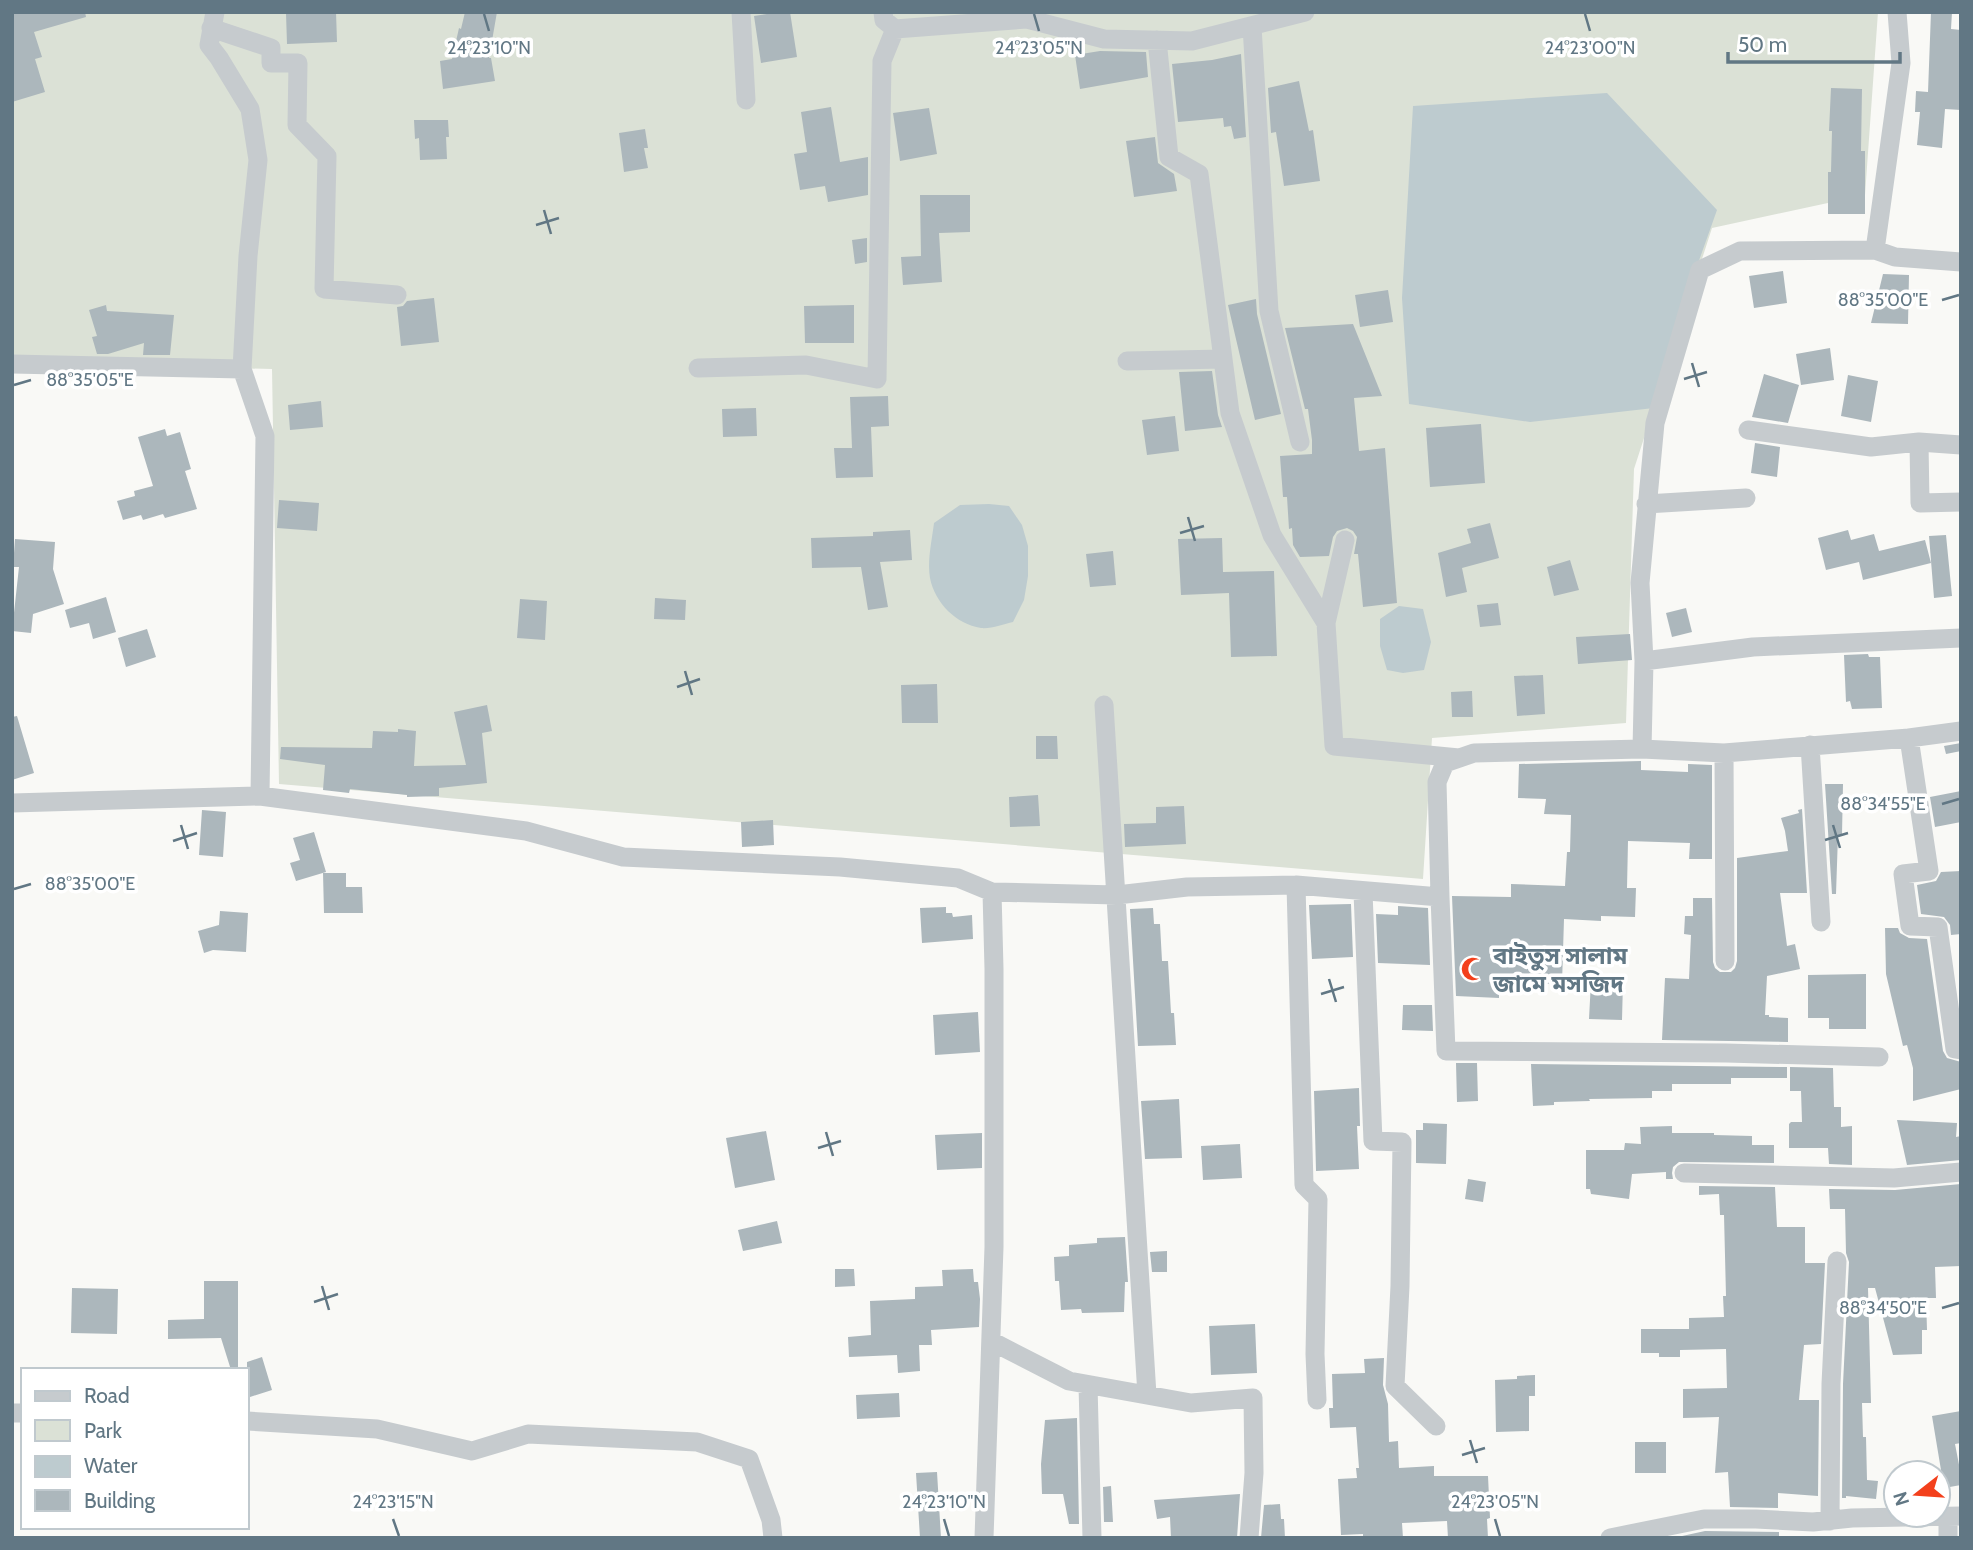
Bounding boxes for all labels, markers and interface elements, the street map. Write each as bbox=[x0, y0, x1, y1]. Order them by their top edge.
scale bar bbox=[1728, 21, 1899, 65]
text: 50 m bbox=[1738, 32, 1787, 57]
text: 24°23'10"N bbox=[447, 37, 531, 59]
text: 24°23'05"N bbox=[995, 37, 1083, 59]
text: 24°23'00"N bbox=[1545, 37, 1635, 59]
text: 88°35'00"E bbox=[1838, 289, 1928, 311]
text: 88°35'05"E bbox=[46, 369, 134, 391]
text: 88°34'55"E bbox=[1840, 793, 1926, 815]
text: 88°35'00"E bbox=[45, 873, 135, 895]
place label: বাইতুস সালাম জামে মসজিদ bbox=[1492, 941, 1628, 998]
mosque icon: বাইতুস সালাম জামে মসজিদ bbox=[1459, 955, 1487, 983]
text: 88°34'50"E bbox=[1839, 1297, 1927, 1319]
legend bbox=[21, 1368, 248, 1529]
text: Road bbox=[84, 1383, 130, 1408]
text: Park bbox=[84, 1418, 122, 1443]
text: Water bbox=[84, 1453, 138, 1478]
north arrow bbox=[1882, 1459, 1952, 1529]
text: Building bbox=[84, 1488, 156, 1513]
text: N bbox=[1888, 1489, 1914, 1509]
text: 24°23'15"N bbox=[352, 1491, 434, 1513]
text: 24°23'10"N bbox=[902, 1491, 986, 1513]
text: 24°23'05"N bbox=[1451, 1491, 1539, 1513]

